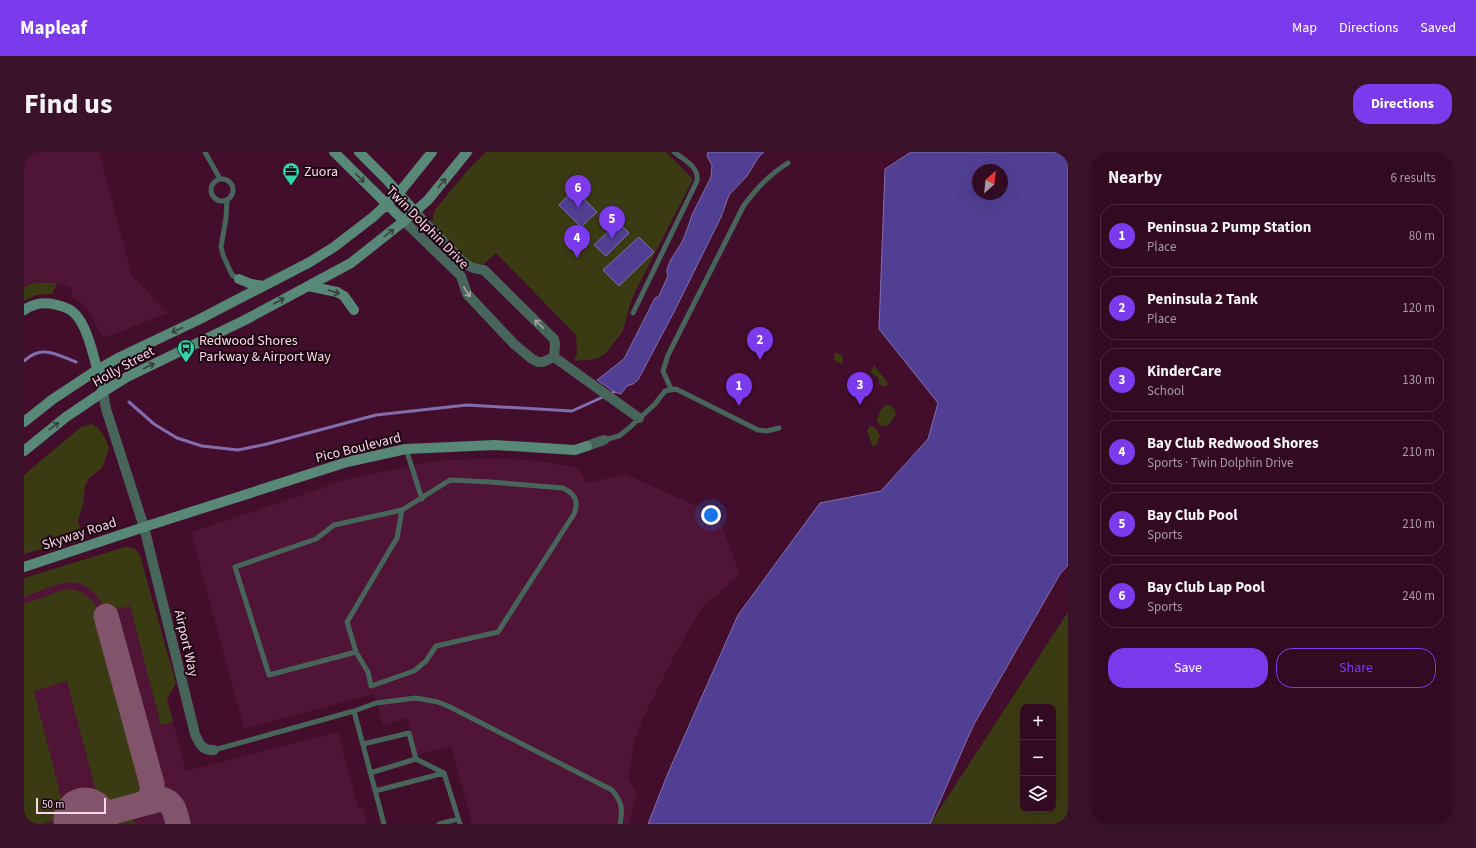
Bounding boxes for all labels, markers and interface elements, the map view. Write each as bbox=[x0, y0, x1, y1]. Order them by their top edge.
text: Mapleaf bbox=[20, 15, 87, 42]
text: Map bbox=[1292, 18, 1317, 38]
text: Directions bbox=[1339, 18, 1398, 38]
text: Saved bbox=[1420, 18, 1456, 38]
text: Find us bbox=[24, 84, 112, 124]
button: Directions bbox=[1353, 84, 1452, 124]
office icon: Zuora bbox=[281, 161, 301, 186]
place label: Zuora bbox=[304, 162, 338, 182]
north arrow bbox=[972, 164, 1008, 200]
text: Nearby bbox=[1108, 166, 1162, 190]
text: 6 results bbox=[1391, 169, 1436, 187]
one-way arrow bbox=[355, 173, 365, 183]
pin: 6 bbox=[565, 175, 591, 208]
one-way arrow bbox=[438, 178, 447, 189]
street label: Twin Dolphin Drive bbox=[381, 182, 473, 274]
pin: 5 bbox=[599, 206, 625, 239]
text: Peninsua 2 Pump Station bbox=[1147, 217, 1311, 238]
pin: 4 bbox=[564, 225, 590, 258]
text: 1 bbox=[1119, 227, 1125, 245]
text: 80 m bbox=[1409, 227, 1435, 245]
one-way arrow bbox=[384, 229, 395, 237]
text: Place bbox=[1147, 238, 1176, 256]
one-way arrow bbox=[464, 286, 472, 298]
one-way arrow bbox=[328, 289, 340, 297]
text: Peninsula 2 Tank bbox=[1147, 289, 1258, 310]
one-way arrow bbox=[273, 297, 285, 305]
text: 2 bbox=[1119, 299, 1125, 317]
text: 120 m bbox=[1402, 299, 1435, 317]
text: Place bbox=[1147, 310, 1176, 328]
one-way arrow bbox=[534, 319, 544, 329]
one-way arrow bbox=[171, 327, 183, 334]
pin: 2 bbox=[747, 327, 773, 360]
place label: Redwood Shores Parkway & Airport Way bbox=[199, 331, 331, 367]
bus stop icon: Redwood Shores Parkway & Airport Way bbox=[176, 338, 196, 363]
street label: Holly Street bbox=[89, 341, 158, 392]
text: KinderCare bbox=[1147, 361, 1222, 382]
one-way arrow bbox=[143, 362, 155, 370]
text: 3 bbox=[1119, 371, 1125, 389]
text: 130 m bbox=[1402, 371, 1435, 389]
pin: 3 bbox=[847, 372, 873, 405]
pin: 1 bbox=[726, 373, 752, 406]
text: School bbox=[1147, 382, 1184, 400]
one-way arrow bbox=[48, 422, 59, 431]
street label: Pico Boulevard bbox=[313, 428, 403, 468]
text: Bay Club Redwood Shores bbox=[1147, 433, 1319, 454]
text: 4 bbox=[1119, 443, 1125, 461]
text: 210 m bbox=[1402, 443, 1435, 461]
text: Sports · Twin Dolphin Drive bbox=[1147, 454, 1293, 472]
your location bbox=[701, 505, 721, 525]
text: Bay Club Pool bbox=[1147, 505, 1238, 526]
street label: Skyway Road bbox=[39, 512, 119, 555]
text: 5 bbox=[1119, 515, 1125, 533]
text: 210 m bbox=[1402, 515, 1435, 533]
text: Sports bbox=[1147, 526, 1182, 544]
text: Bay Club Lap Pool bbox=[1147, 577, 1265, 598]
text: 6 bbox=[1119, 587, 1125, 605]
text: 240 m bbox=[1402, 587, 1435, 605]
text: Sports bbox=[1147, 598, 1182, 616]
street label: Airport Way bbox=[169, 608, 204, 679]
button: Save bbox=[1108, 648, 1268, 688]
button: Share bbox=[1276, 648, 1436, 688]
map controls bbox=[1020, 704, 1056, 812]
button: + bbox=[1020, 704, 1056, 740]
button: − bbox=[1020, 740, 1056, 776]
button: layers bbox=[1020, 776, 1056, 812]
scale bar bbox=[36, 796, 106, 815]
text: 50 m bbox=[42, 797, 64, 812]

